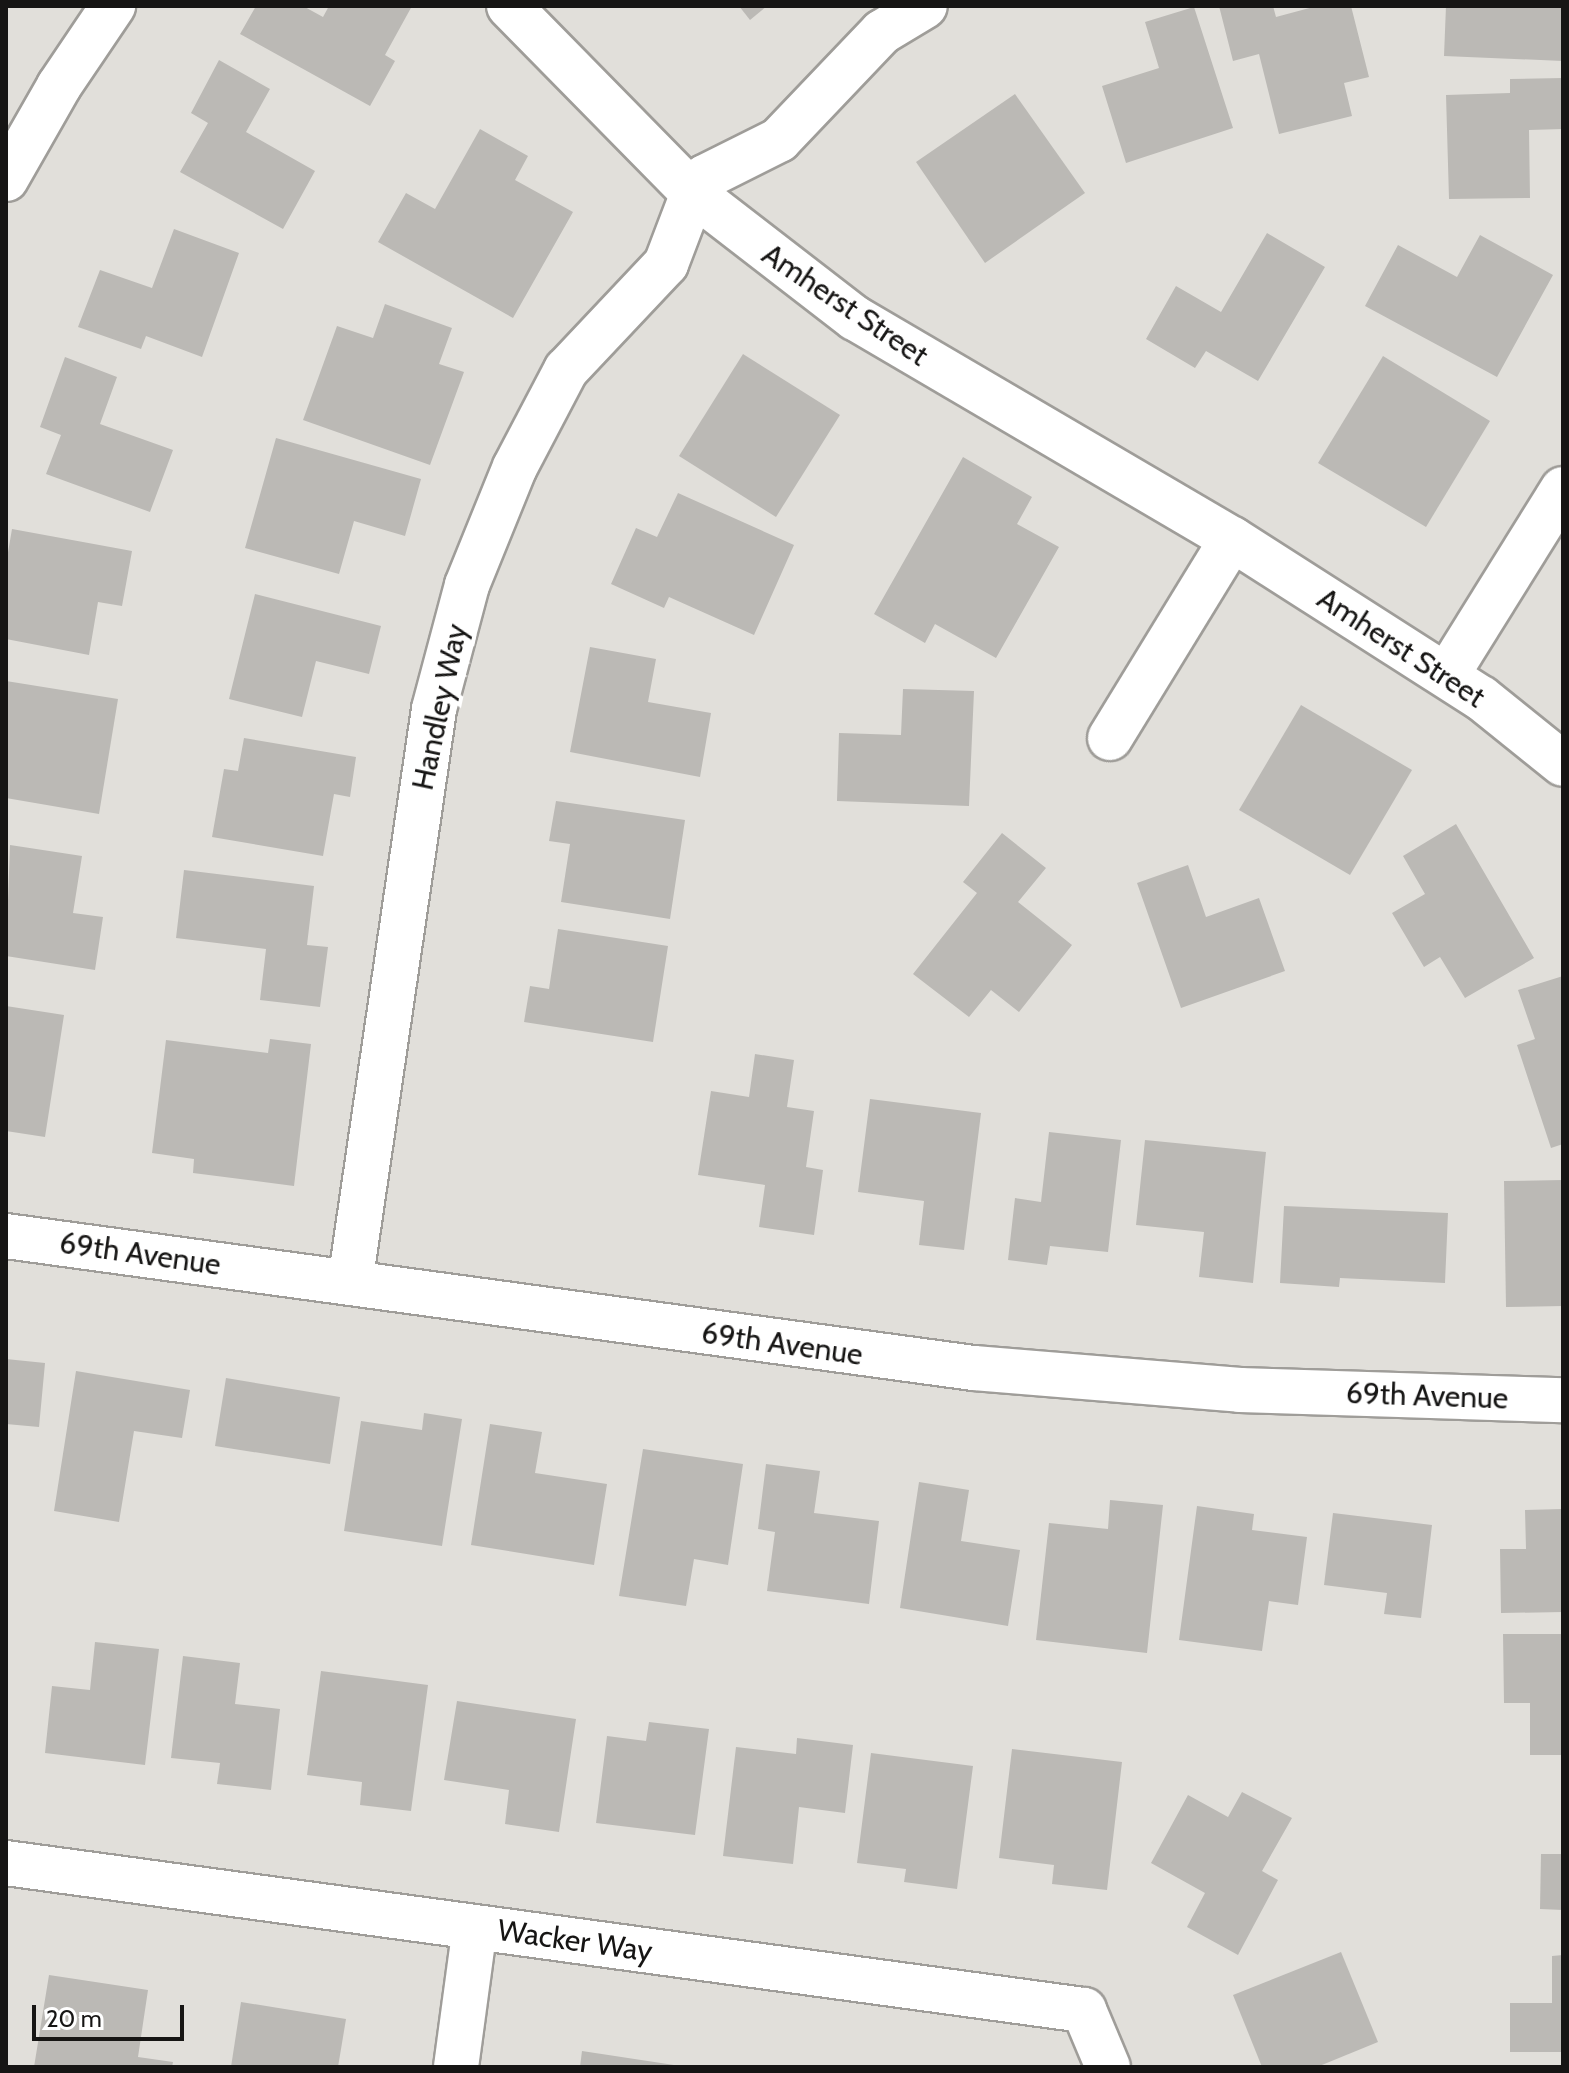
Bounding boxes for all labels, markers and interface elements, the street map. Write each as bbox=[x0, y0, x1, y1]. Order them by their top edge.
street label: Amherst Street bbox=[755, 236, 935, 374]
street label: Amherst Street bbox=[1311, 581, 1491, 715]
street label: Handley Way bbox=[405, 621, 475, 793]
street label: 69th Avenue bbox=[57, 1225, 223, 1283]
street label: 69th Avenue bbox=[699, 1315, 865, 1373]
street label: 69th Avenue bbox=[1345, 1375, 1509, 1417]
street label: Wacker Way bbox=[495, 1912, 655, 1970]
scale bar bbox=[36, 1989, 188, 2039]
text: 20 m bbox=[46, 2004, 102, 2033]

